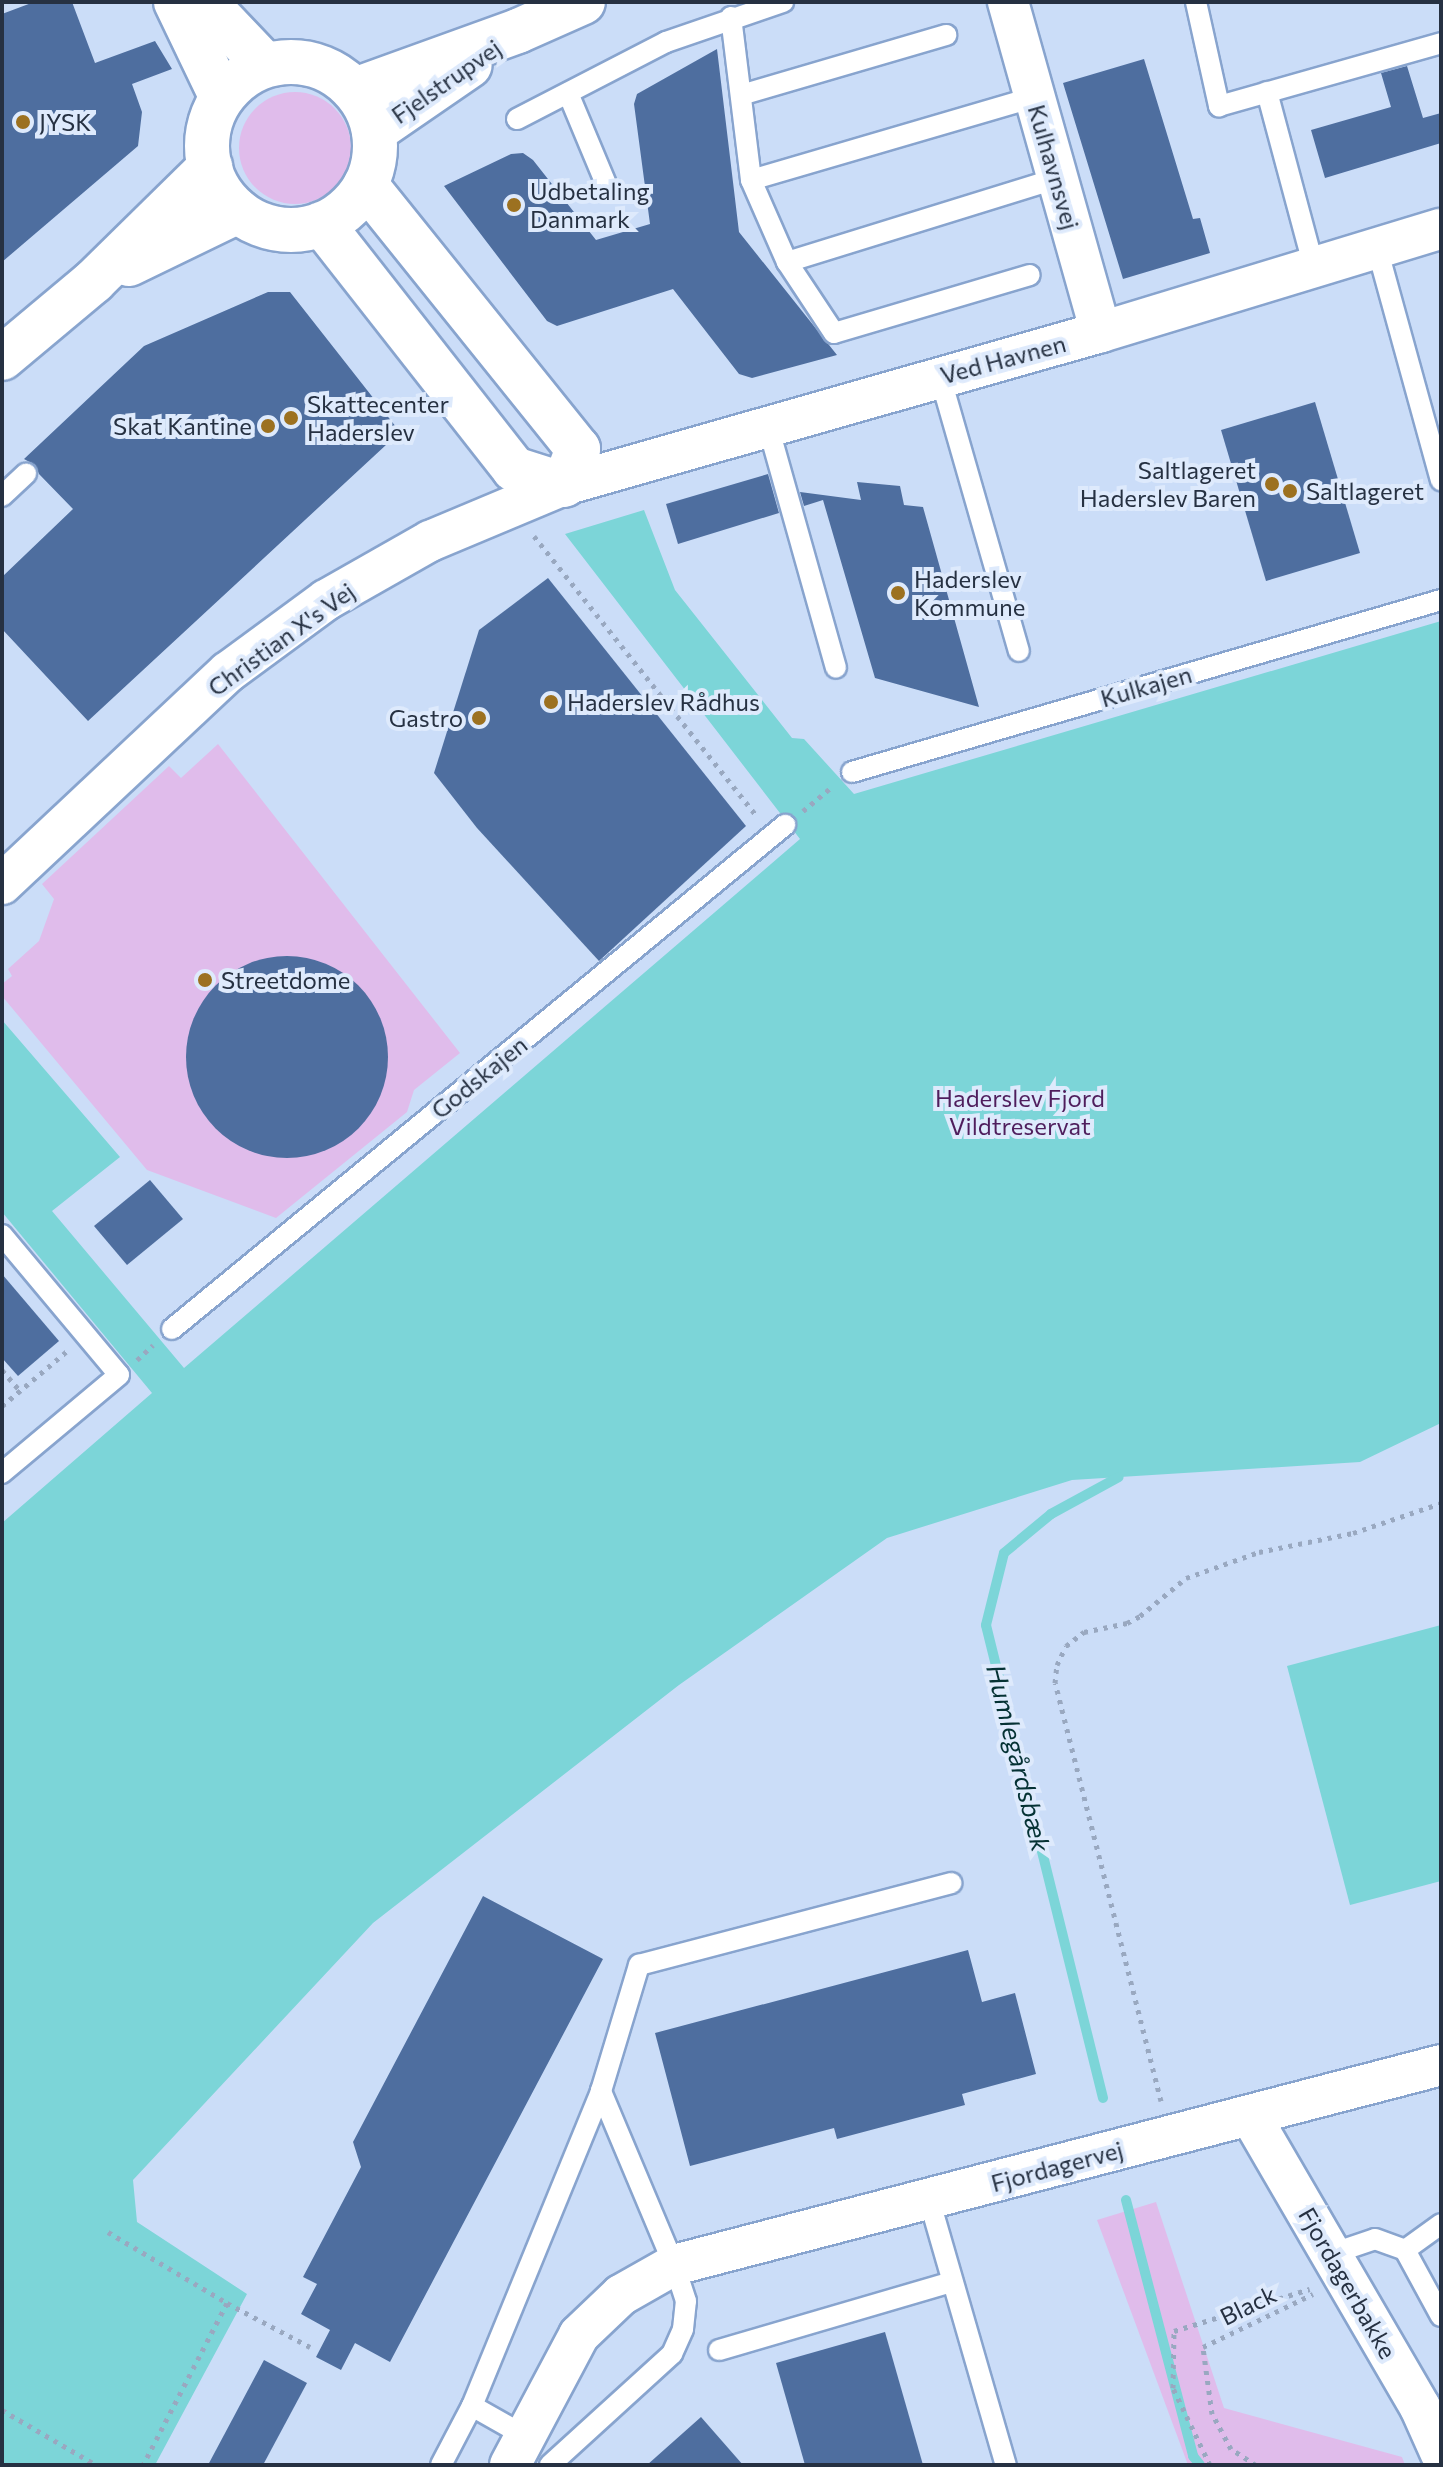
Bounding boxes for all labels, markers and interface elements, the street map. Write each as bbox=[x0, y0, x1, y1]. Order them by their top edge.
street label: Fjelstrupvej bbox=[386, 33, 506, 129]
street label: Kulhavnsvej bbox=[1022, 101, 1086, 233]
place label: JYSK bbox=[39, 108, 91, 136]
marker: JYSK bbox=[14, 113, 32, 131]
place label: Udbetaling Danmark bbox=[530, 177, 649, 233]
marker: Udbetaling Danmark bbox=[505, 196, 523, 214]
street label: Ved Havnen bbox=[937, 328, 1069, 390]
place label: Skattecenter Haderslev bbox=[307, 390, 449, 446]
marker: Skattecenter Haderslev bbox=[282, 409, 300, 427]
place label: Skat Kantine bbox=[113, 412, 252, 440]
marker: Skat Kantine bbox=[259, 417, 277, 435]
place label: Saltlageret Haderslev Baren bbox=[1080, 456, 1256, 512]
marker: Saltlageret Haderslev Baren bbox=[1263, 475, 1281, 493]
place label: Saltlageret bbox=[1306, 477, 1424, 505]
marker: Saltlageret bbox=[1281, 482, 1299, 500]
place label: Haderslev Kommune bbox=[914, 565, 1025, 621]
street label: Christian X's Vej bbox=[202, 576, 360, 702]
marker: Haderslev Kommune bbox=[889, 584, 907, 602]
street label: Kulkajen bbox=[1097, 659, 1195, 713]
place label: Haderslev Rådhus bbox=[567, 688, 760, 716]
marker: Haderslev Rådhus bbox=[542, 693, 560, 711]
place label: Gastro bbox=[389, 704, 463, 732]
marker: Gastro bbox=[470, 709, 488, 727]
place label: Streetdome bbox=[221, 966, 350, 994]
marker: Streetdome bbox=[196, 971, 214, 989]
street label: Godskajen bbox=[425, 1030, 533, 1124]
park label: Haderslev Fjord Vildtreservat bbox=[935, 1084, 1105, 1140]
water label: Humlegårdsbæk bbox=[981, 1661, 1057, 1855]
street label: Fjordagervej bbox=[988, 2135, 1126, 2197]
street label: Fjordagerbakke bbox=[1293, 2202, 1403, 2364]
street label: Black bbox=[1215, 2279, 1281, 2331]

